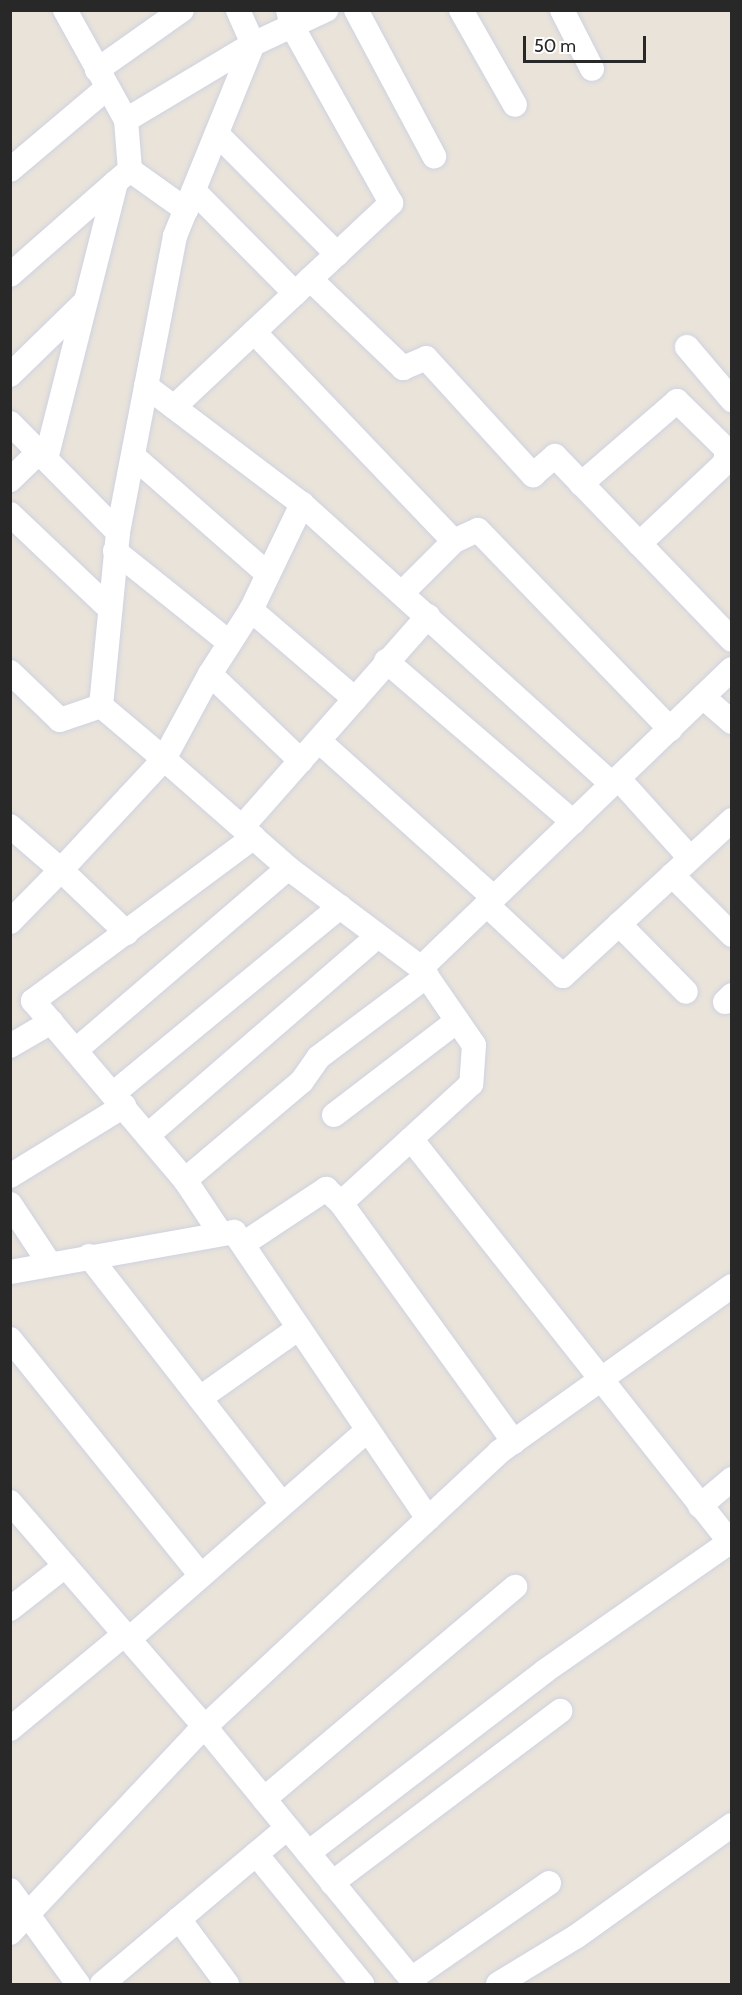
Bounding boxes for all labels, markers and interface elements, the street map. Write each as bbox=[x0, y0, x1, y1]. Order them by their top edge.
scale bar bbox=[526, 24, 649, 62]
text: 50 m bbox=[534, 35, 576, 57]

